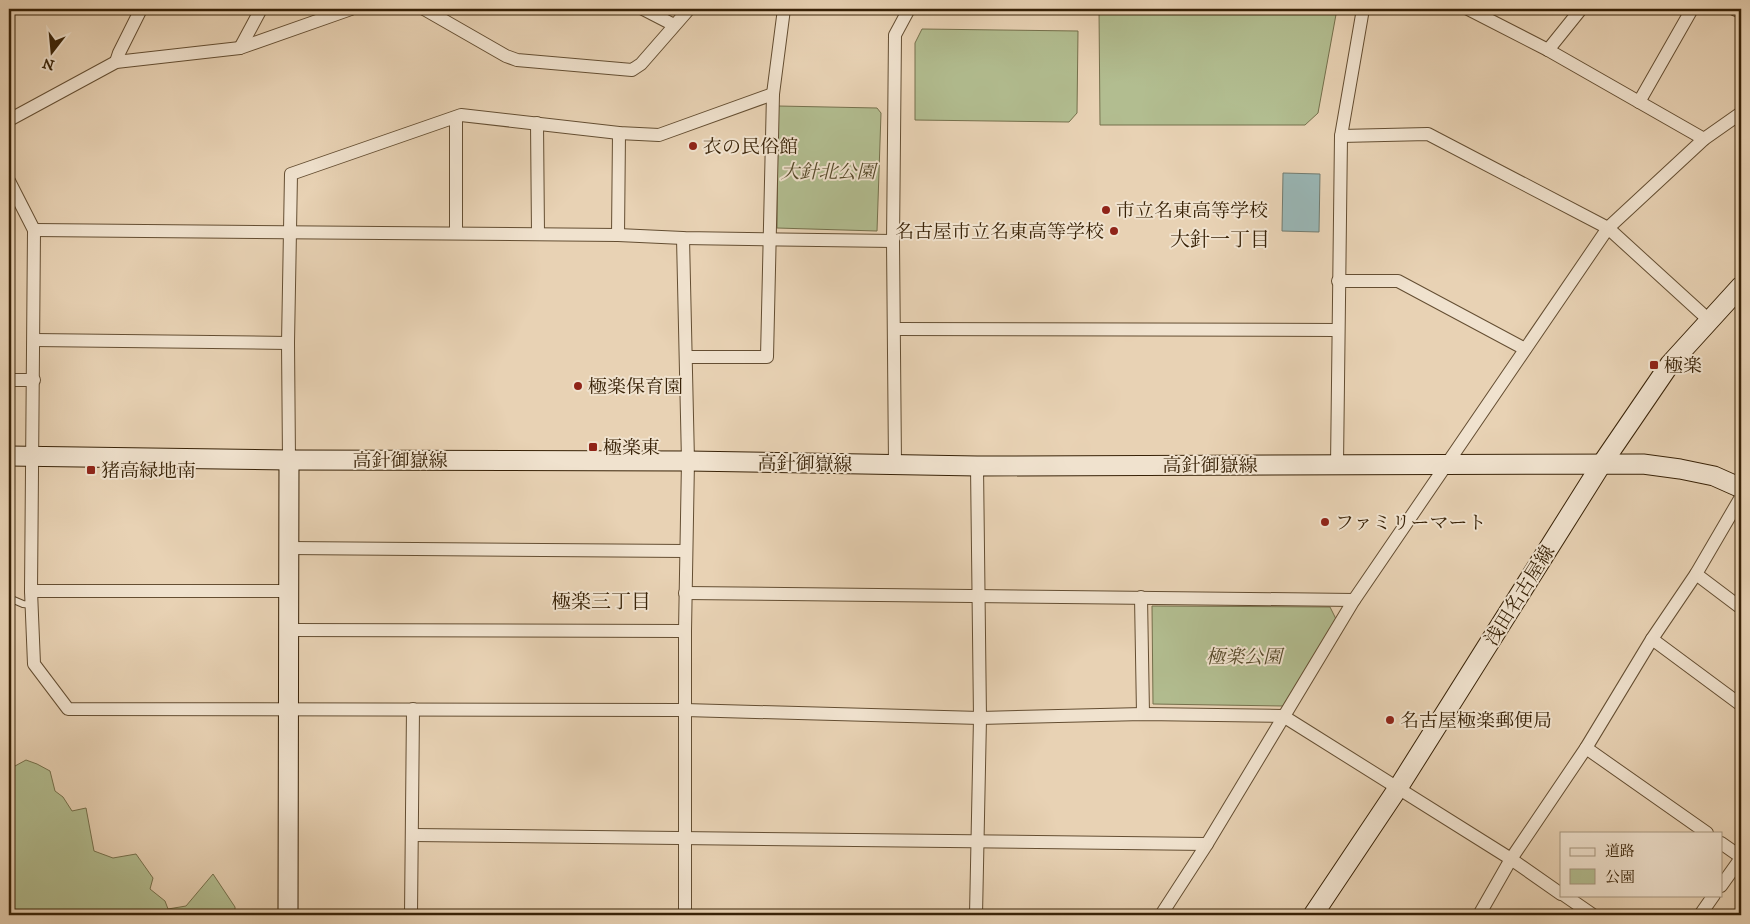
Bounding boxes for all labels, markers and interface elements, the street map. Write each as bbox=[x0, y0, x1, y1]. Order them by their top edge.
north arrow bbox=[28, 28, 78, 78]
text: N bbox=[40, 53, 57, 74]
place label: 衣の民俗館 bbox=[703, 136, 798, 159]
marker: 衣の民俗館 bbox=[687, 140, 699, 152]
park label: 大針北公園 bbox=[780, 161, 878, 184]
place label: 市立名東高等学校 bbox=[1116, 200, 1268, 223]
marker: 市立名東高等学校 bbox=[1100, 204, 1112, 216]
place label: 名古屋市立名東高等学校 bbox=[895, 221, 1104, 244]
marker: 名古屋市立名東高等学校 bbox=[1108, 225, 1120, 237]
district label: 大針一丁目 bbox=[1170, 228, 1270, 253]
place label: 極楽 bbox=[1664, 355, 1702, 378]
marker: 極楽 bbox=[1648, 359, 1660, 371]
place label: 極楽保育園 bbox=[588, 376, 683, 399]
marker: 極楽保育園 bbox=[572, 380, 584, 392]
place label: 極楽東 bbox=[603, 437, 660, 460]
marker: 極楽東 bbox=[587, 441, 599, 453]
street label: 高針御嶽線 bbox=[352, 450, 448, 473]
street label: 高針御嶽線 bbox=[757, 452, 853, 477]
street label: 高針御嶽線 bbox=[1162, 455, 1258, 478]
place label: 猪高緑地南 bbox=[101, 460, 196, 483]
marker: 猪高緑地南 bbox=[85, 464, 97, 476]
place label: ファミリーマート bbox=[1335, 512, 1487, 535]
marker: ファミリーマート bbox=[1319, 516, 1331, 528]
street label: 浅田名古屋線 bbox=[1480, 541, 1560, 650]
district label: 極楽三丁目 bbox=[551, 590, 651, 615]
park label: 極楽公園 bbox=[1206, 646, 1285, 669]
place label: 名古屋極楽郵便局 bbox=[1400, 710, 1552, 733]
marker: 名古屋極楽郵便局 bbox=[1384, 714, 1396, 726]
legend bbox=[1560, 832, 1722, 896]
text: 道路 bbox=[1605, 842, 1635, 861]
text: 公園 bbox=[1605, 868, 1635, 887]

